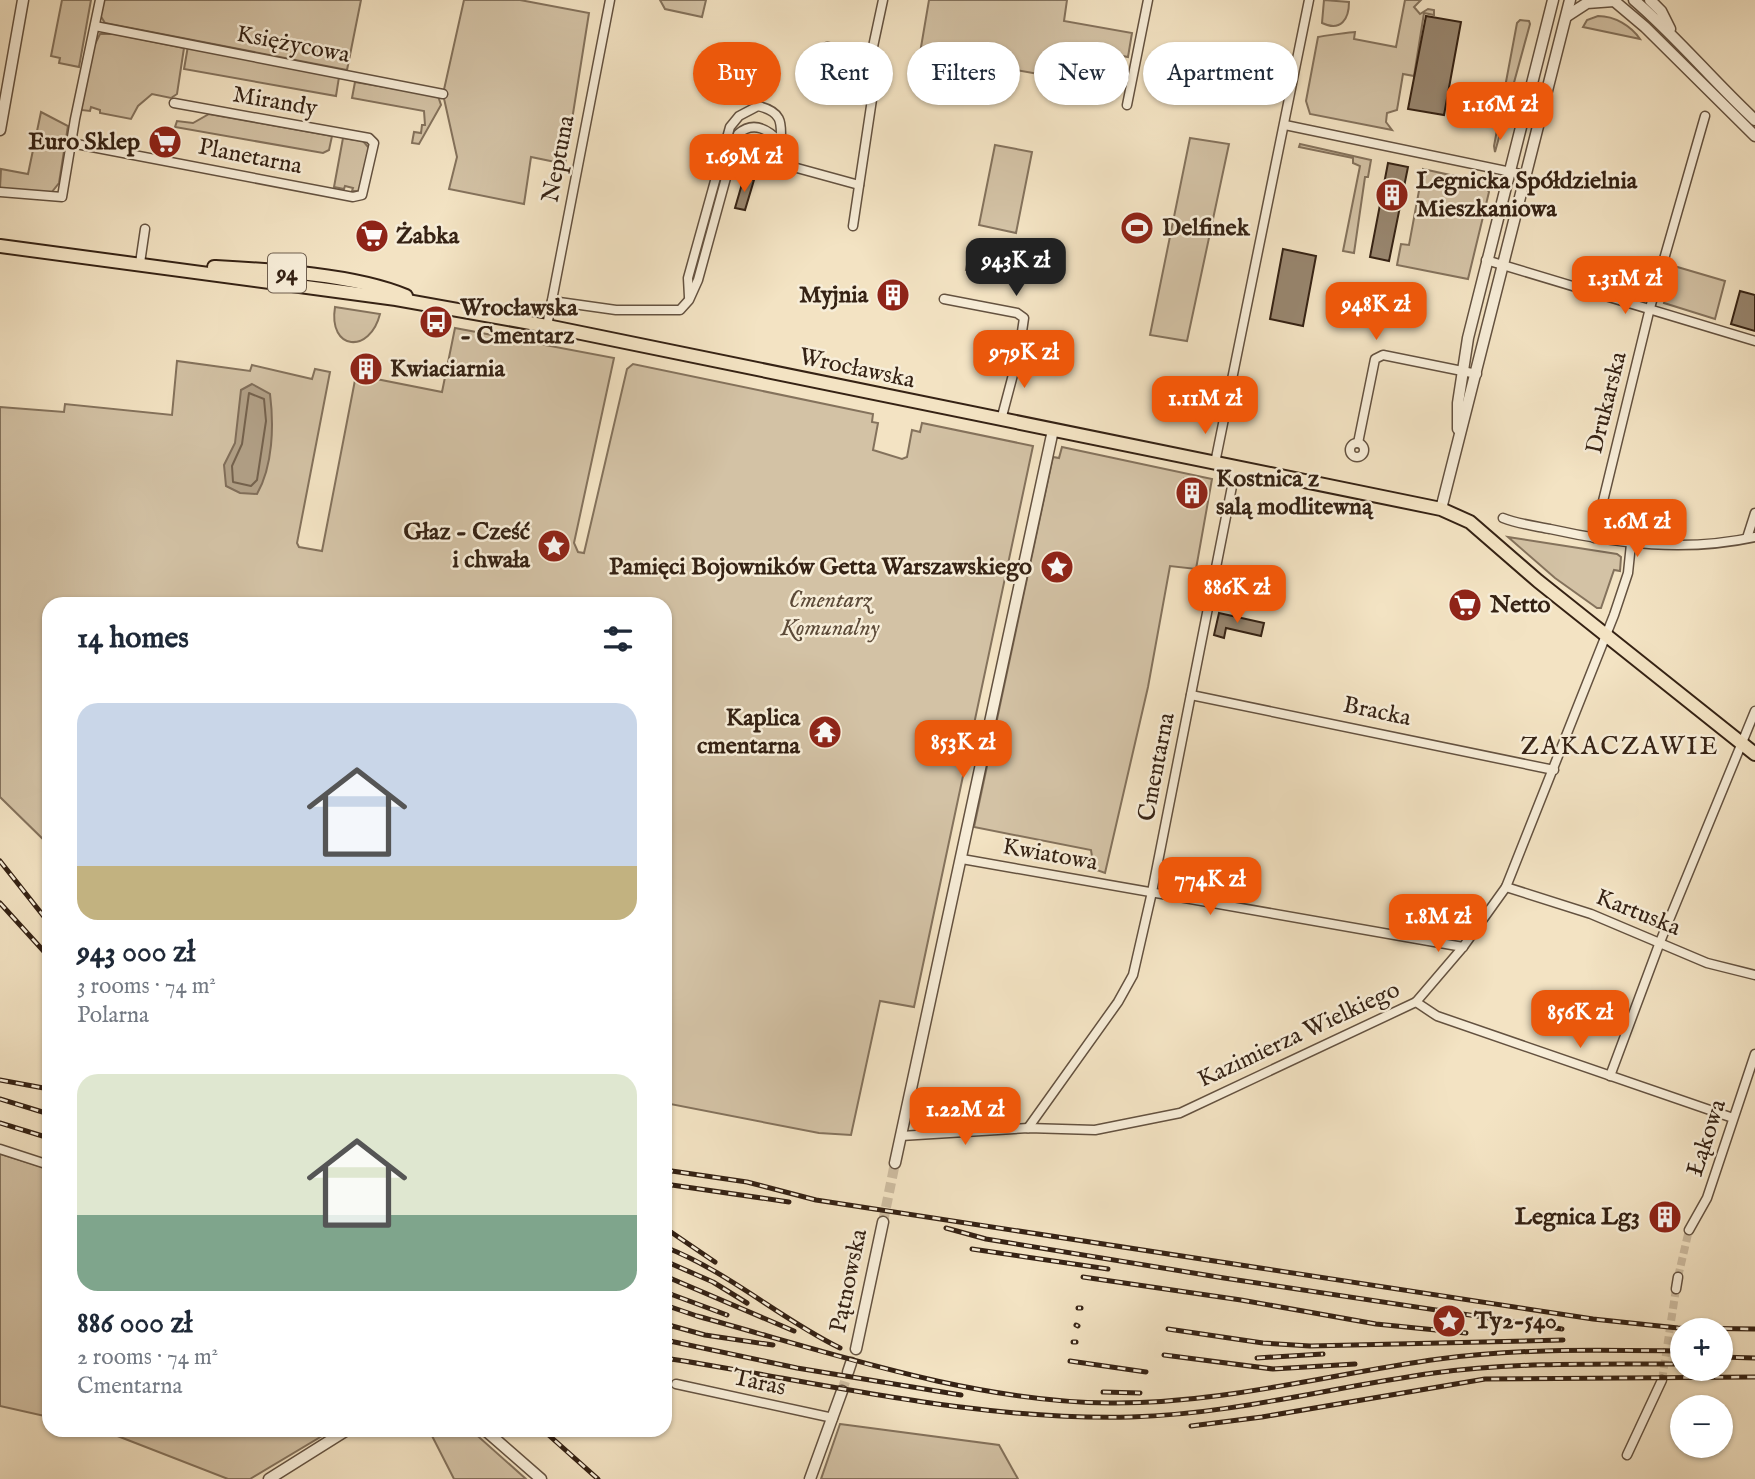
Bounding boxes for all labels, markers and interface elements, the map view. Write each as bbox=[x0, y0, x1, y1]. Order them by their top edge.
street label: Księżycowa bbox=[234, 19, 353, 71]
chip: Buy bbox=[693, 42, 781, 105]
chip: Rent bbox=[795, 42, 893, 105]
chip: Filters bbox=[907, 42, 1020, 105]
chip: New bbox=[1034, 42, 1129, 105]
chip: Apartment bbox=[1143, 42, 1298, 105]
street label: Mirandy bbox=[230, 79, 320, 125]
pin: 1.16M zł bbox=[1428, 82, 1572, 142]
text: 1.16M zł bbox=[1462, 90, 1538, 119]
street label: Neptuna bbox=[535, 112, 583, 205]
supermarket icon: Euro Sklep bbox=[146, 123, 184, 161]
place label: Euro Sklep bbox=[28, 127, 140, 158]
street label: Planetarna bbox=[195, 132, 305, 182]
pin: 1.69M zł bbox=[672, 134, 816, 194]
text: 1.69M zł bbox=[706, 142, 782, 171]
place label: Legnicka Spółdzielnia Mieszkaniowa bbox=[1416, 166, 1638, 225]
building icon: Legnicka Spółdzielnia Mieszkaniowa bbox=[1373, 176, 1411, 214]
sports icon: Delfinek bbox=[1118, 209, 1156, 247]
place label: Delfinek bbox=[1162, 213, 1251, 244]
supermarket icon: Żabka bbox=[353, 217, 391, 255]
place label: Żabka bbox=[396, 221, 460, 252]
pin: 943K zł bbox=[951, 238, 1081, 298]
text: 943K zł bbox=[982, 246, 1050, 275]
road number: 94 bbox=[268, 254, 306, 292]
pin: 1.31M zł bbox=[1553, 256, 1697, 316]
text: 1.31M zł bbox=[1588, 264, 1662, 293]
building icon: Myjnia bbox=[874, 276, 912, 314]
place label: Myjnia bbox=[799, 280, 869, 311]
pin: 948K zł bbox=[1311, 282, 1441, 342]
text: 948K zł bbox=[1342, 290, 1410, 319]
place label: Wrocławska - Cmentarz bbox=[459, 293, 578, 352]
bus stop icon: Wrocławska - Cmentarz bbox=[417, 303, 455, 341]
pin: 979K zł bbox=[959, 330, 1089, 390]
text: 979K zł bbox=[989, 338, 1059, 367]
street label: Wrocławska bbox=[796, 342, 918, 397]
street label: Drukarska bbox=[1579, 348, 1635, 457]
building icon: Kwiaciarnia bbox=[347, 350, 385, 388]
place label: Kwiaciarnia bbox=[390, 354, 505, 385]
pin: 1.11M zł bbox=[1133, 376, 1277, 436]
text: 1.11M zł bbox=[1168, 384, 1242, 413]
place label: Kostnica z salą modlitewną bbox=[1216, 464, 1374, 523]
building icon: Kostnica z salą modlitewną bbox=[1173, 474, 1211, 512]
pin: 1.6M zł bbox=[1572, 500, 1702, 559]
text: 1.6M zł bbox=[1604, 507, 1670, 536]
place label: Głaz - Cześć i chwała bbox=[403, 517, 531, 576]
place icon: Głaz - Cześć i chwała bbox=[535, 527, 573, 565]
place icon: Pamięci Bojowników Getta Warszawskiego bbox=[1038, 548, 1076, 586]
place label: Pamięci Bojowników Getta Warszawskiego bbox=[609, 552, 1032, 583]
pin: 886K zł bbox=[1172, 566, 1302, 625]
text: 886K zł bbox=[1204, 573, 1270, 602]
park label: Cmentarz Komunalny bbox=[779, 585, 881, 644]
supermarket icon: Netto bbox=[1446, 586, 1484, 624]
place label: Netto bbox=[1489, 590, 1551, 621]
text: 14 homes bbox=[77, 620, 189, 658]
icon: filters bbox=[599, 620, 637, 658]
street label: Bracka bbox=[1340, 690, 1414, 734]
place label: Kaplica cmentarna bbox=[697, 703, 801, 762]
street label: Cmentarna bbox=[1131, 709, 1183, 824]
temple icon: Kaplica cmentarna bbox=[806, 713, 844, 751]
pin: 853K zł bbox=[898, 720, 1028, 780]
text: 853K zł bbox=[931, 728, 995, 757]
district label: ZAKACZAWIE bbox=[1520, 730, 1720, 763]
icon: home bbox=[294, 749, 420, 875]
street label: Kwiatowa bbox=[1000, 831, 1101, 879]
pin: 774K zł bbox=[1145, 858, 1275, 917]
text: 774K zł bbox=[1174, 865, 1246, 894]
street label: Kartuska bbox=[1591, 882, 1686, 944]
pin: 1.8M zł bbox=[1373, 894, 1503, 954]
text: 1.8M zł bbox=[1405, 902, 1471, 931]
text: 943 000 zł bbox=[77, 934, 195, 972]
text: 3 rooms · 74 m² bbox=[77, 972, 216, 1001]
street label: Kazimierza Wielkiego bbox=[1193, 975, 1405, 1095]
pin: 856K zł bbox=[1515, 990, 1645, 1050]
text: 856K zł bbox=[1547, 998, 1613, 1027]
text: Polarna bbox=[77, 1001, 149, 1030]
pin: 1.22M zł bbox=[893, 1088, 1037, 1147]
text: 1.22M zł bbox=[926, 1095, 1004, 1124]
street label: Łąkowa bbox=[1680, 1095, 1734, 1180]
icon: home bbox=[294, 1120, 420, 1246]
building icon: Legnica Lg3 bbox=[1646, 1198, 1684, 1236]
place label: Legnica Lg3 bbox=[1515, 1202, 1640, 1233]
street label: Pątnowska bbox=[823, 1226, 875, 1336]
place icon: Ty2-540 bbox=[1430, 1302, 1468, 1340]
text: 886 000 zł bbox=[77, 1305, 193, 1343]
place label: Ty2-540 bbox=[1473, 1306, 1557, 1337]
map controls bbox=[1670, 1318, 1733, 1458]
button: + bbox=[1670, 1318, 1733, 1381]
text: 2 rooms · 74 m² bbox=[77, 1343, 218, 1372]
street label: Taras bbox=[730, 1362, 788, 1404]
text: Cmentarna bbox=[77, 1372, 182, 1401]
button: − bbox=[1670, 1395, 1733, 1458]

